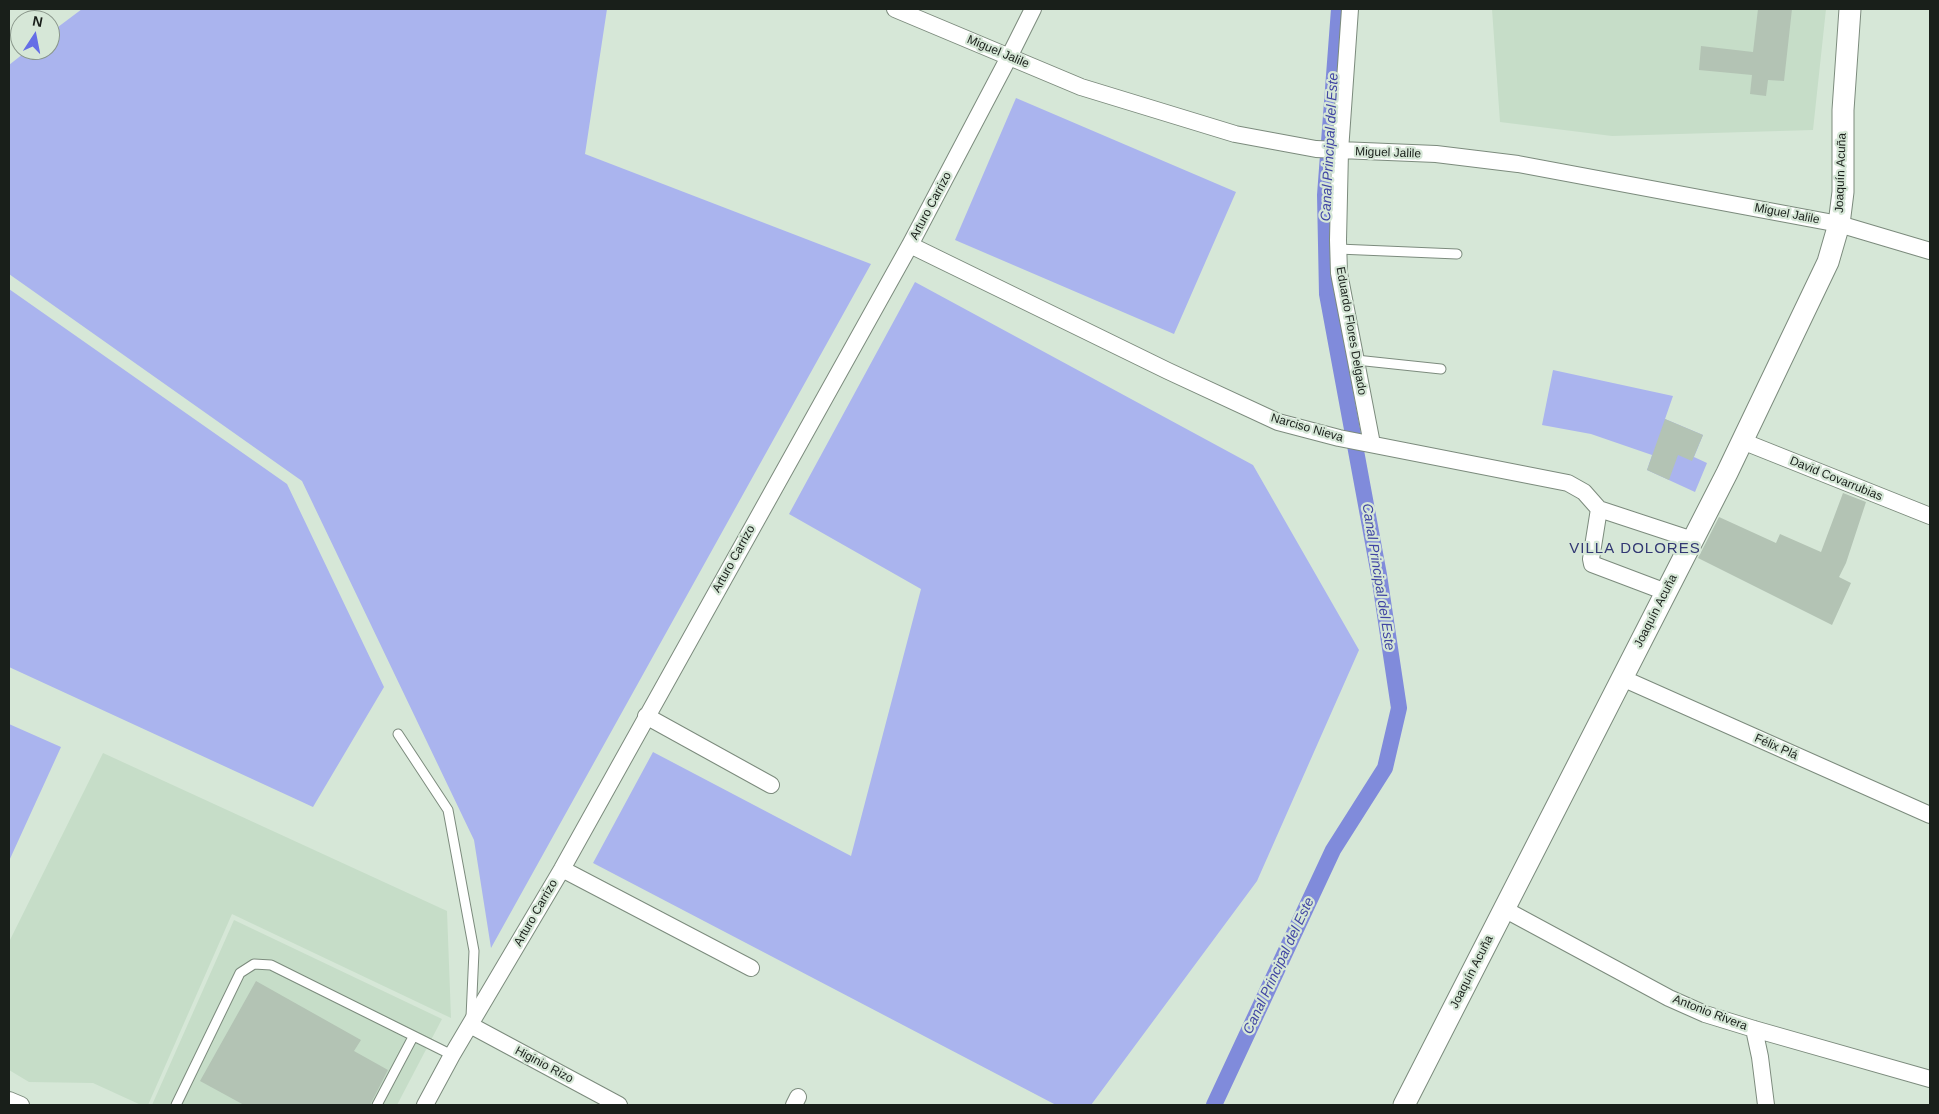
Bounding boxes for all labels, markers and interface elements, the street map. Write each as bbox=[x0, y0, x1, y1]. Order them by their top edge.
north arrow bbox=[10, 10, 60, 60]
text: N bbox=[31, 12, 44, 30]
street label: Miguel Jalile bbox=[965, 32, 1031, 72]
water label: Canal Principal del Este bbox=[1318, 72, 1342, 222]
street label: Joaquín Acuña bbox=[1832, 133, 1850, 213]
street label: Miguel Jalile bbox=[1355, 145, 1421, 161]
street label: Arturo Carrizo bbox=[907, 170, 955, 242]
street label: Miguel Jalile bbox=[1753, 201, 1821, 227]
street label: Eduardo Flores Delgado bbox=[1333, 266, 1369, 396]
street label: Narciso Nieva bbox=[1269, 411, 1345, 445]
street label: David Covarrubias bbox=[1788, 454, 1884, 504]
water label: Canal Principal del Este bbox=[1358, 502, 1398, 652]
street label: Arturo Carrizo bbox=[710, 523, 758, 595]
district label: VILLA DOLORES bbox=[1568, 540, 1702, 558]
street label: Joaquín Acuña bbox=[1631, 572, 1681, 650]
street label: Félix Plá bbox=[1752, 731, 1800, 763]
street label: Arturo Carrizo bbox=[511, 877, 561, 949]
water label: Canal Principal del Este bbox=[1240, 895, 1318, 1037]
street label: Joaquín Acuña bbox=[1447, 933, 1497, 1011]
street label: Antonio Rivera bbox=[1671, 992, 1749, 1034]
street label: Higinio Rizo bbox=[512, 1044, 576, 1086]

